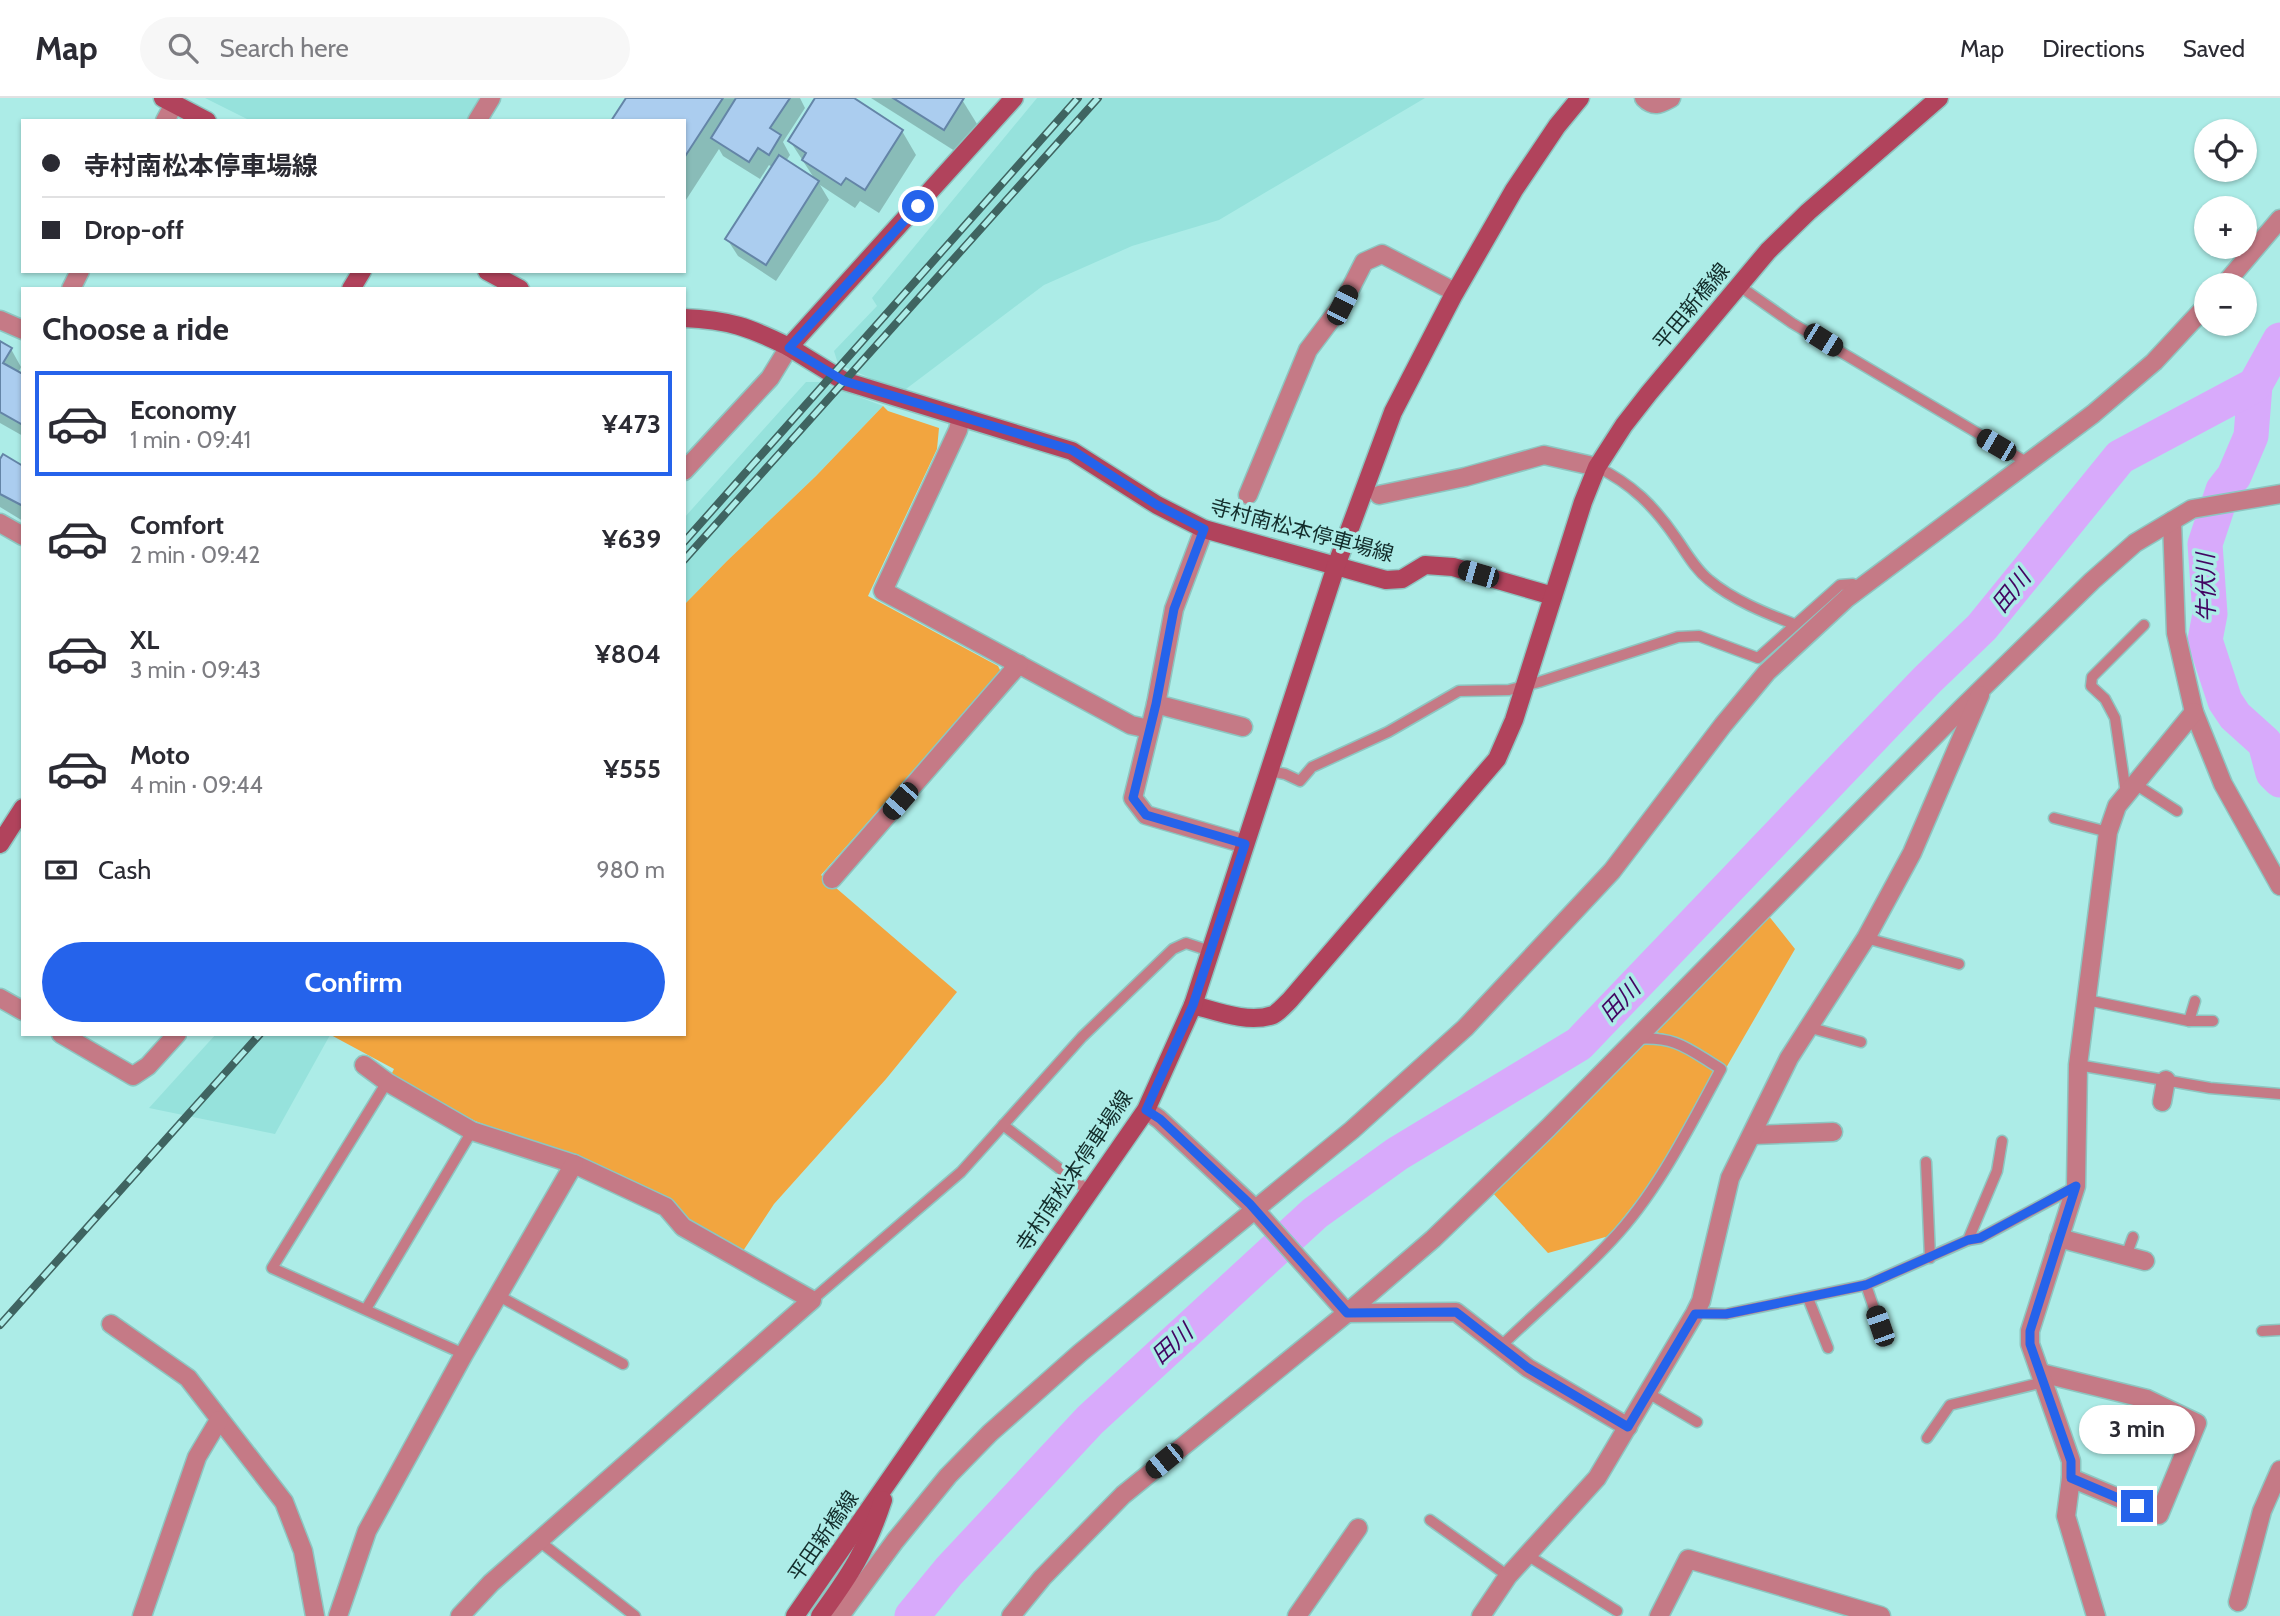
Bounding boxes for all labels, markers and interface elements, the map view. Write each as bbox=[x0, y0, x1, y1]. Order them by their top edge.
search box bbox=[140, 17, 630, 80]
text: Map bbox=[35, 28, 98, 68]
icon: search bbox=[164, 29, 202, 67]
text: Search here bbox=[220, 32, 349, 64]
text: Map bbox=[1960, 34, 2004, 63]
text: Directions bbox=[2042, 34, 2145, 63]
text: Saved bbox=[2183, 34, 2245, 63]
map controls bbox=[2194, 119, 2257, 336]
button: locate bbox=[2194, 119, 2257, 182]
text: 寺村南松本停車場線 bbox=[84, 150, 318, 182]
route start bbox=[902, 190, 934, 222]
button: + bbox=[2194, 196, 2257, 259]
text: Drop-off bbox=[84, 214, 184, 246]
street label: 平田新橋線 bbox=[1648, 258, 1734, 354]
button: − bbox=[2194, 273, 2257, 336]
car bbox=[1324, 282, 1361, 328]
text: Choose a ride bbox=[42, 309, 229, 348]
car bbox=[1800, 320, 1847, 360]
icon: car bbox=[46, 392, 109, 455]
text: Economy bbox=[130, 394, 236, 426]
text: ¥473 bbox=[602, 408, 661, 440]
car bbox=[1973, 425, 2020, 465]
text: 1 min · 09:41 bbox=[130, 426, 251, 454]
street label: 寺村南松本停車場線 bbox=[1207, 493, 1397, 567]
icon: car bbox=[46, 507, 109, 570]
text: Comfort bbox=[130, 509, 224, 541]
text: ¥639 bbox=[602, 523, 661, 555]
text: 2 min · 09:42 bbox=[130, 541, 260, 569]
water label: 牛伏川 bbox=[2191, 550, 2221, 623]
car bbox=[1455, 558, 1502, 590]
water label: 田川 bbox=[1986, 562, 2038, 618]
icon: car bbox=[46, 622, 109, 685]
text: XL bbox=[130, 624, 159, 656]
text: ¥804 bbox=[595, 638, 661, 670]
text: 3 min · 09:43 bbox=[130, 656, 261, 684]
icon: car bbox=[46, 737, 109, 800]
text: Moto bbox=[130, 739, 190, 771]
text: ¥555 bbox=[603, 753, 661, 785]
text: 4 min · 09:44 bbox=[130, 771, 263, 799]
car bbox=[879, 778, 922, 824]
icon: cash bbox=[42, 851, 80, 889]
text: Cash bbox=[98, 854, 151, 886]
text: 980 m bbox=[597, 856, 665, 884]
button: Confirm bbox=[42, 942, 665, 1022]
water label: 田川 bbox=[1594, 973, 1648, 1027]
street label: 寺村南松本停車場線 bbox=[1011, 1086, 1137, 1256]
car bbox=[1864, 1303, 1897, 1349]
water label: 田川 bbox=[1146, 1316, 1201, 1370]
callout: 3 min bbox=[2079, 1404, 2195, 1454]
text: 3 min bbox=[2109, 1415, 2165, 1443]
car bbox=[1142, 1440, 1187, 1482]
street label: 平田新橋線 bbox=[783, 1486, 863, 1586]
route end bbox=[2121, 1490, 2153, 1522]

